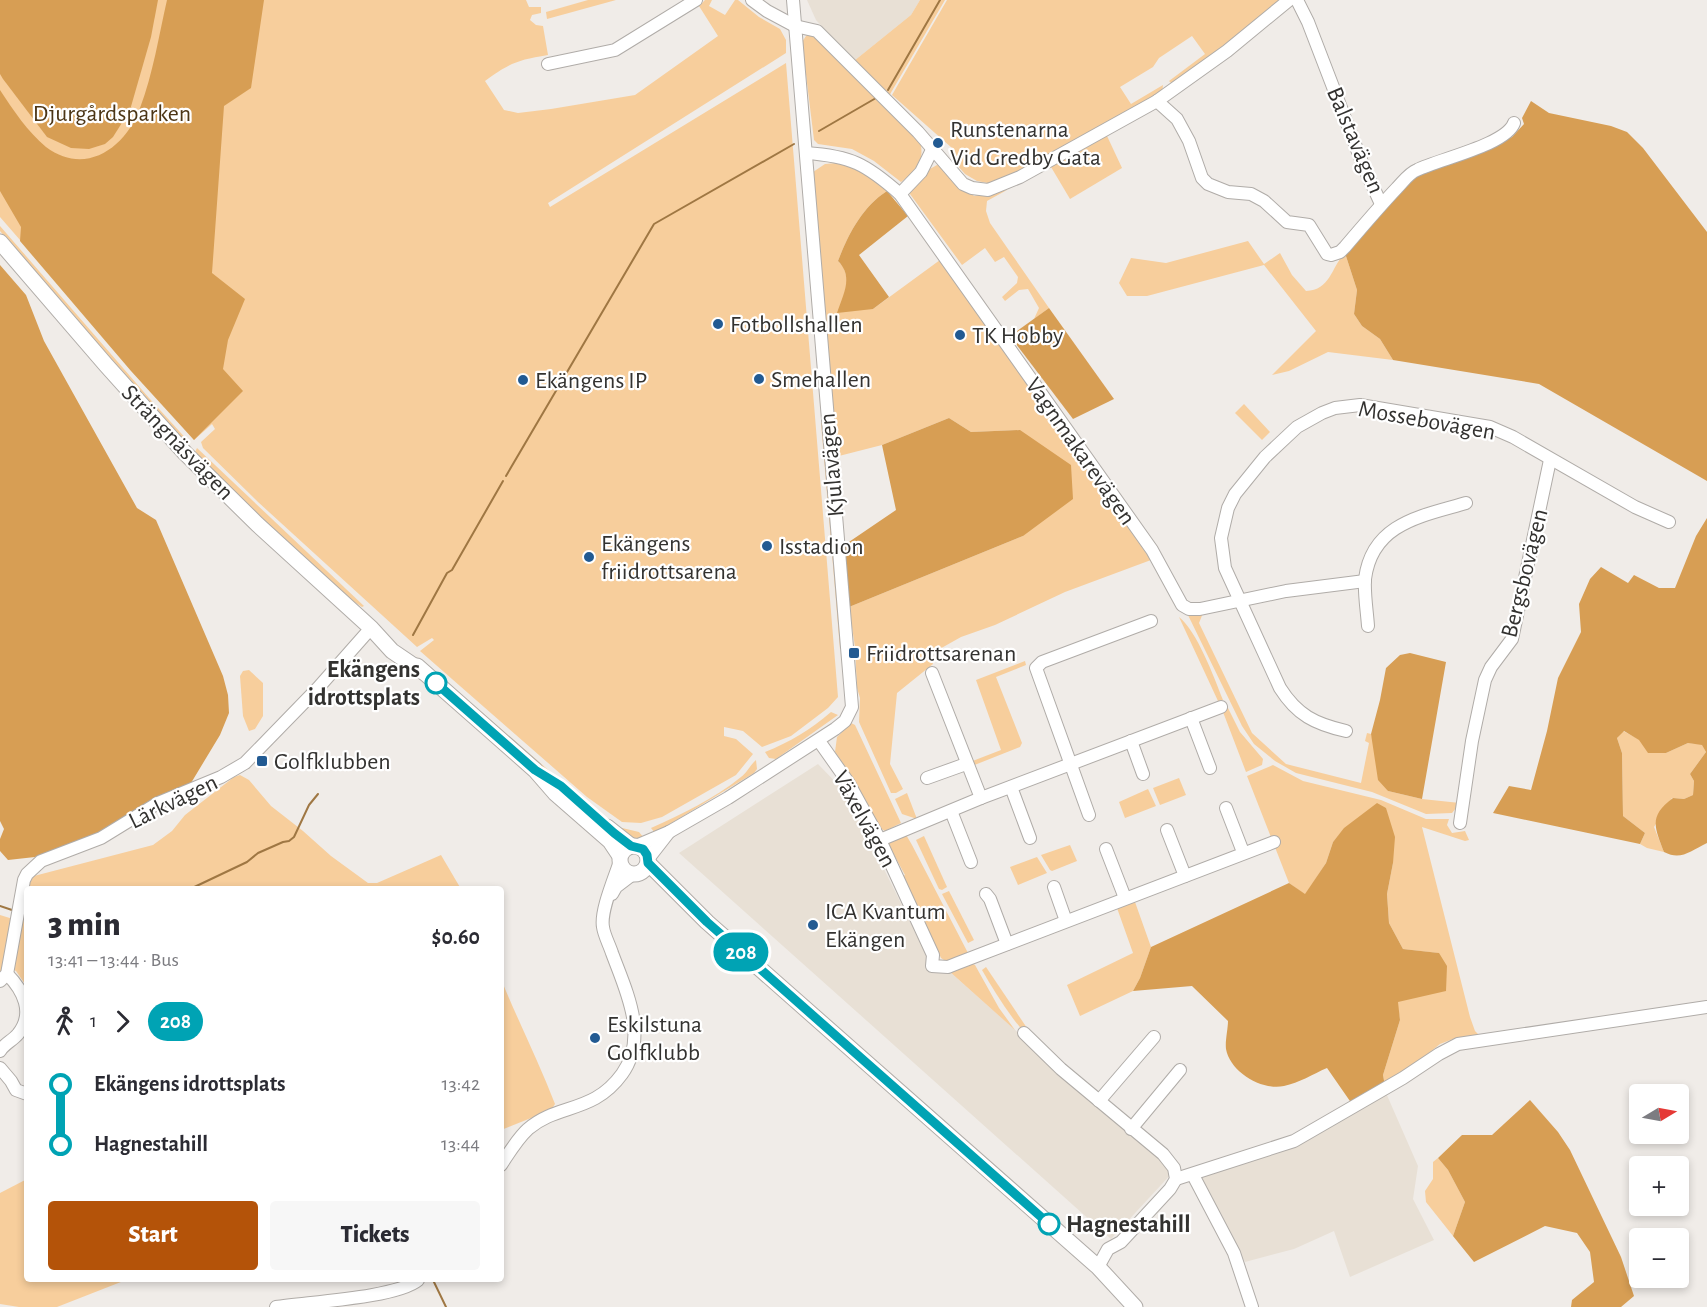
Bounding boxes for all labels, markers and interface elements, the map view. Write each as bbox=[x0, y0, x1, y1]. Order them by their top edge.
street label: Balstavägen bbox=[1322, 84, 1388, 197]
park label: Djurgårdsparken bbox=[33, 102, 191, 126]
place label: Runstenarna Vid Gredby Gata bbox=[950, 118, 1101, 170]
marker: Runstenarna Vid Gredby Gata bbox=[931, 136, 945, 150]
place label: Fotbollshallen bbox=[730, 313, 863, 337]
marker: Fotbollshallen bbox=[711, 317, 725, 331]
place label: TK Hobby bbox=[972, 324, 1063, 348]
marker: TK Hobby bbox=[953, 328, 967, 342]
place label: Smehallen bbox=[771, 368, 871, 392]
place label: Ekängens IP bbox=[535, 369, 647, 393]
marker: Smehallen bbox=[752, 372, 766, 386]
marker: Ekängens IP bbox=[516, 373, 530, 387]
street label: Vagnmakarevägen bbox=[1021, 374, 1140, 530]
street label: Strängnäsvägen bbox=[117, 380, 238, 505]
street label: Mossebovägen bbox=[1356, 397, 1497, 445]
street label: Kjulavägen bbox=[815, 412, 849, 518]
street label: Bergsbovägen bbox=[1497, 506, 1553, 640]
place label: Ekängens friidrottsarena bbox=[601, 532, 737, 584]
place label: Isstadion bbox=[779, 535, 864, 559]
marker: Isstadion bbox=[760, 539, 774, 553]
marker: Ekängens friidrottsarena bbox=[582, 550, 596, 564]
place label: Friidrottsarenan bbox=[866, 642, 1016, 666]
marker: Friidrottsarenan bbox=[847, 646, 861, 660]
place label: Ekängens idrottsplats bbox=[308, 658, 420, 710]
marker: Ekängens idrottsplats bbox=[425, 672, 447, 694]
place label: Golfklubben bbox=[274, 750, 391, 774]
marker: Golfklubben bbox=[255, 754, 269, 768]
street label: Växelvägen bbox=[828, 767, 900, 872]
street label: Lärkvägen bbox=[125, 770, 222, 834]
place label: ICA Kvantum Ekängen bbox=[825, 900, 946, 952]
text: 3 min bbox=[48, 909, 121, 942]
marker: ICA Kvantum Ekängen bbox=[806, 918, 820, 932]
text: $0.60 bbox=[432, 926, 480, 948]
line badge: 208 bbox=[706, 932, 776, 972]
text: 208 bbox=[725, 942, 757, 963]
text: 13:41 – 13:44 · Bus bbox=[48, 950, 179, 970]
icon: walk bbox=[48, 1005, 81, 1038]
icon: forward bbox=[106, 1005, 139, 1038]
text: 1 bbox=[90, 1011, 97, 1031]
text: 208 bbox=[160, 1011, 191, 1032]
place label: Eskilstuna Golfklubb bbox=[607, 1013, 702, 1065]
marker: Eskilstuna Golfklubb bbox=[588, 1031, 602, 1045]
text: Ekängens idrottsplats bbox=[94, 1073, 286, 1095]
text: 13:42 bbox=[442, 1074, 480, 1094]
north arrow bbox=[1629, 1084, 1689, 1144]
map controls bbox=[1629, 1084, 1689, 1288]
text: Hagnestahill bbox=[94, 1133, 208, 1155]
text: 13:44 bbox=[441, 1134, 480, 1154]
button: + bbox=[1629, 1156, 1689, 1216]
button: Start bbox=[48, 1201, 258, 1270]
button: Tickets bbox=[270, 1201, 480, 1270]
marker: Hagnestahill bbox=[1038, 1213, 1060, 1235]
place label: Hagnestahill bbox=[1066, 1213, 1190, 1237]
button: − bbox=[1629, 1228, 1689, 1288]

